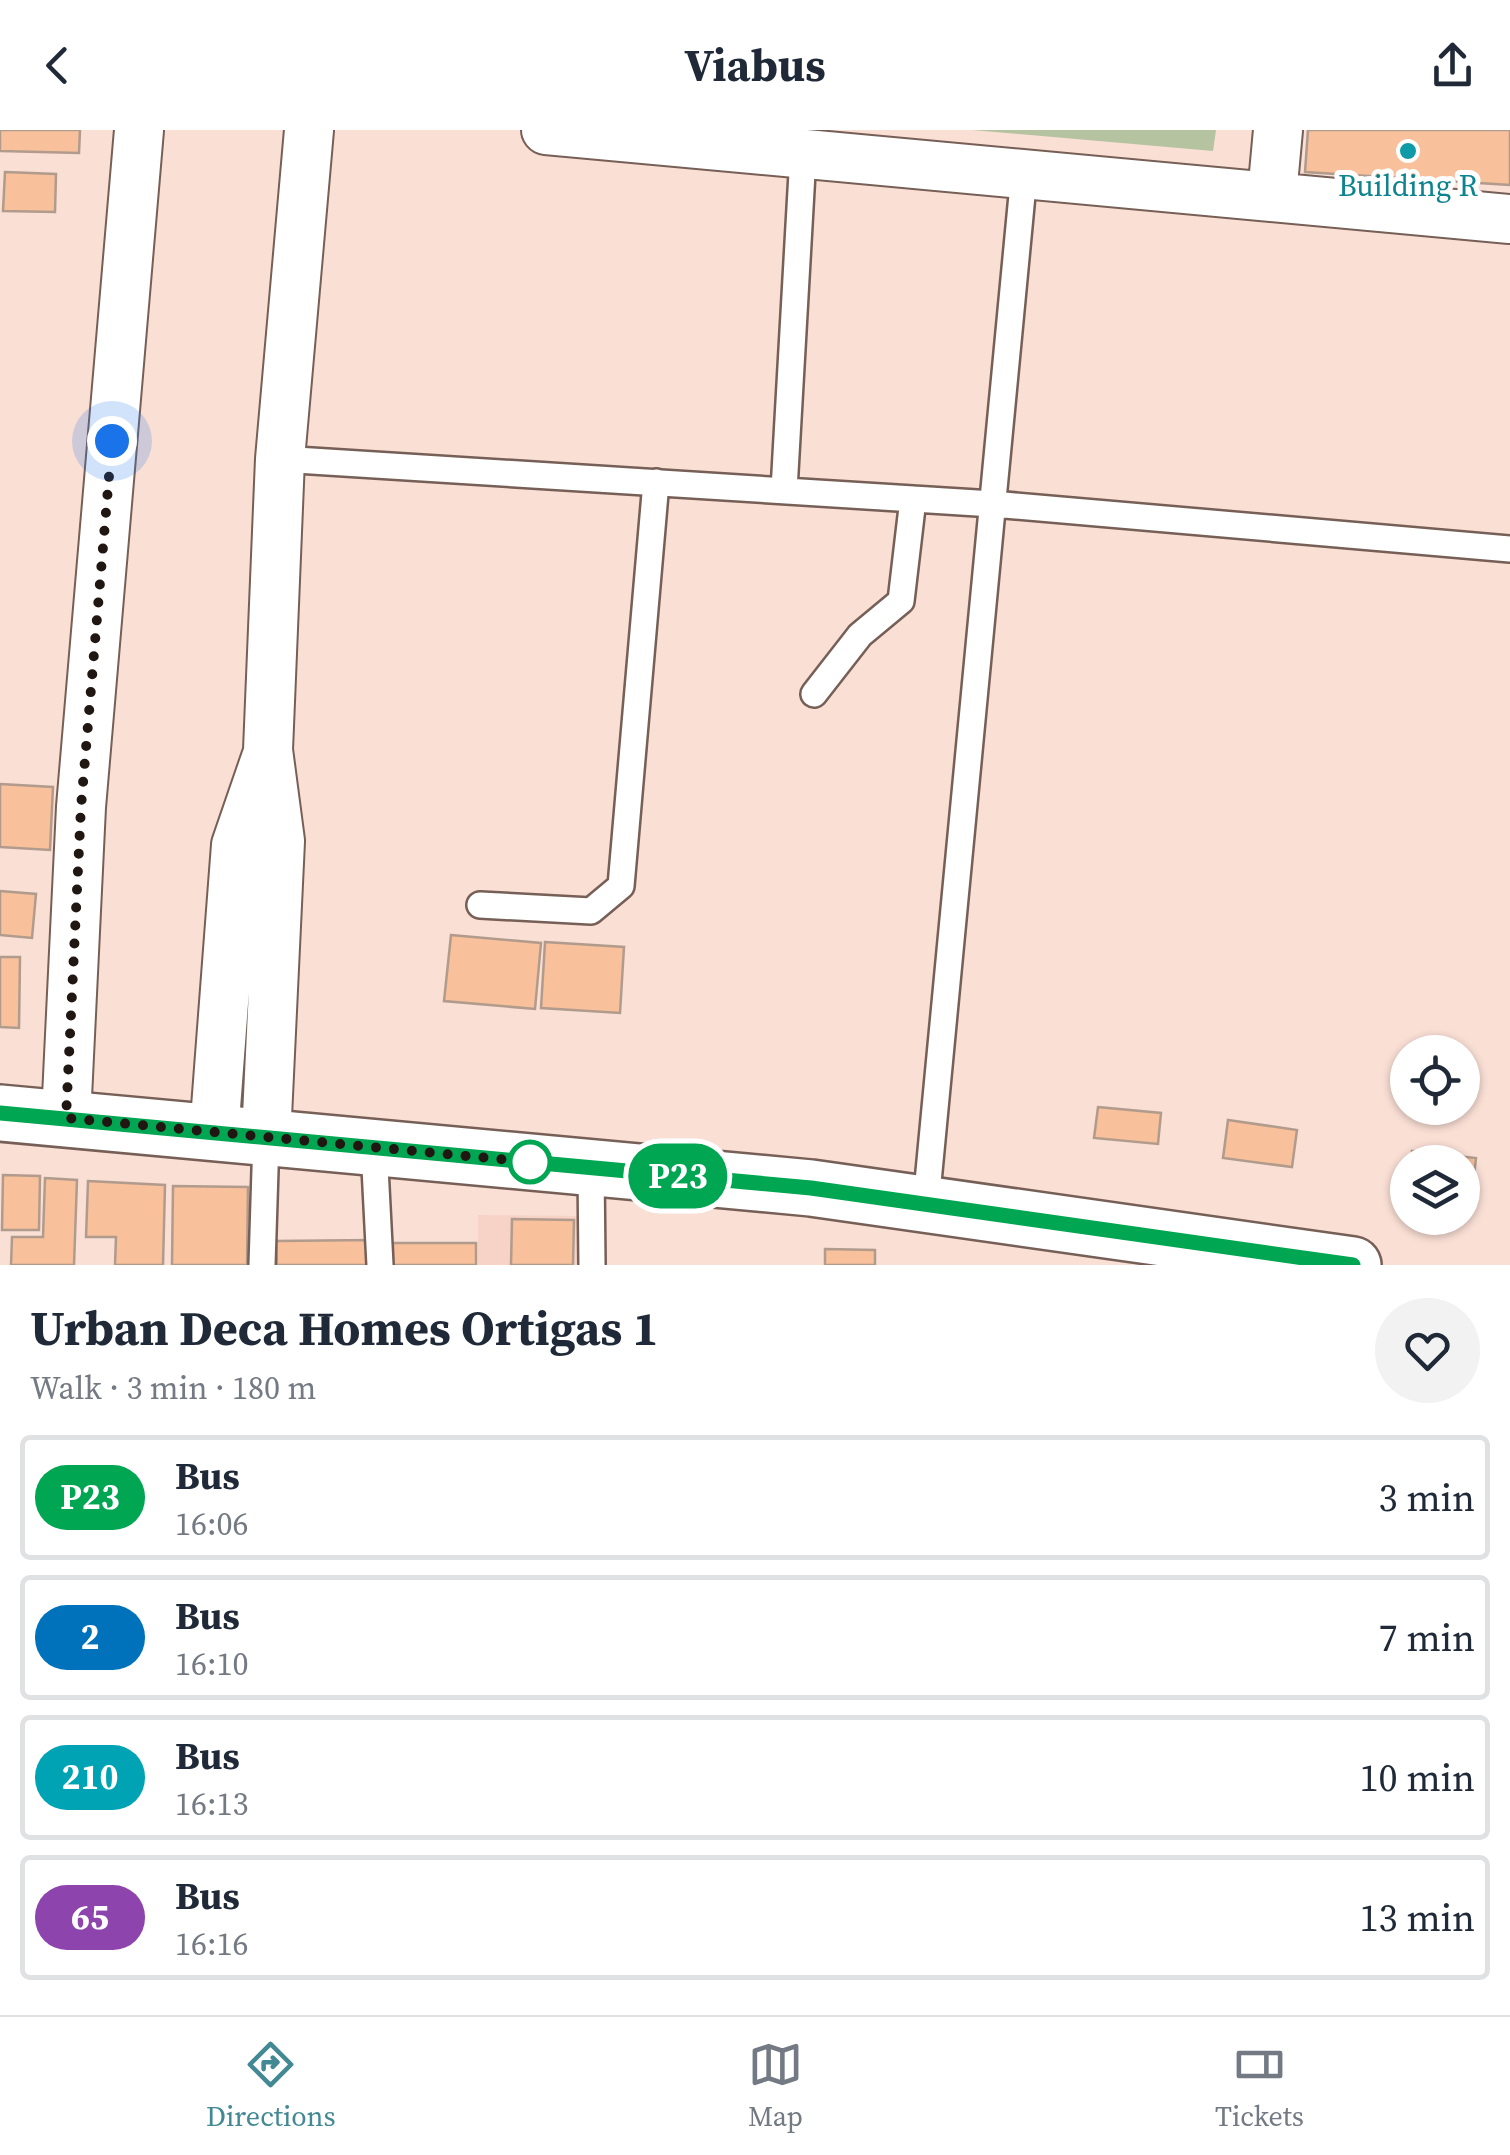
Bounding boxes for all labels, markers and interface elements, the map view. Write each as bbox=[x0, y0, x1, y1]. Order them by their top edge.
text: Viabus bbox=[684, 34, 826, 96]
icon: back bbox=[30, 38, 85, 93]
icon: share bbox=[1425, 38, 1480, 93]
marker: Building R bbox=[1397, 140, 1419, 162]
place label: Building R bbox=[1338, 165, 1478, 206]
your location bbox=[87, 416, 137, 466]
map controls bbox=[1390, 1035, 1480, 1235]
button: locate bbox=[1390, 1035, 1480, 1125]
unlabelled marker bbox=[509, 1141, 551, 1183]
line badge: P23 bbox=[620, 1144, 736, 1208]
button: layers bbox=[1390, 1145, 1480, 1235]
text: P23 bbox=[648, 1152, 708, 1200]
text: Urban Deca Homes Ortigas 1 bbox=[30, 1295, 659, 1361]
button: heart bbox=[1375, 1298, 1480, 1403]
text: Walk · 3 min · 180 m bbox=[30, 1366, 316, 1410]
text: Bus bbox=[175, 1450, 240, 1502]
text: 3 min bbox=[1379, 1472, 1475, 1524]
text: P23 bbox=[60, 1473, 120, 1521]
text: 16:06 bbox=[175, 1502, 249, 1546]
text: Bus bbox=[175, 1590, 240, 1642]
text: 7 min bbox=[1379, 1612, 1475, 1664]
text: 2 bbox=[81, 1613, 99, 1661]
text: 16:10 bbox=[175, 1642, 249, 1686]
text: Bus bbox=[175, 1730, 240, 1782]
text: 10 min bbox=[1360, 1752, 1475, 1804]
text: 210 bbox=[62, 1753, 118, 1801]
text: 16:13 bbox=[175, 1782, 249, 1826]
text: Bus bbox=[175, 1870, 240, 1922]
text: 13 min bbox=[1360, 1892, 1475, 1944]
text: 65 bbox=[71, 1893, 109, 1941]
text: 16:16 bbox=[175, 1922, 249, 1966]
tab: Directions bbox=[206, 2037, 336, 2135]
tab: Map bbox=[748, 2037, 803, 2135]
tab: Tickets bbox=[1215, 2037, 1304, 2135]

